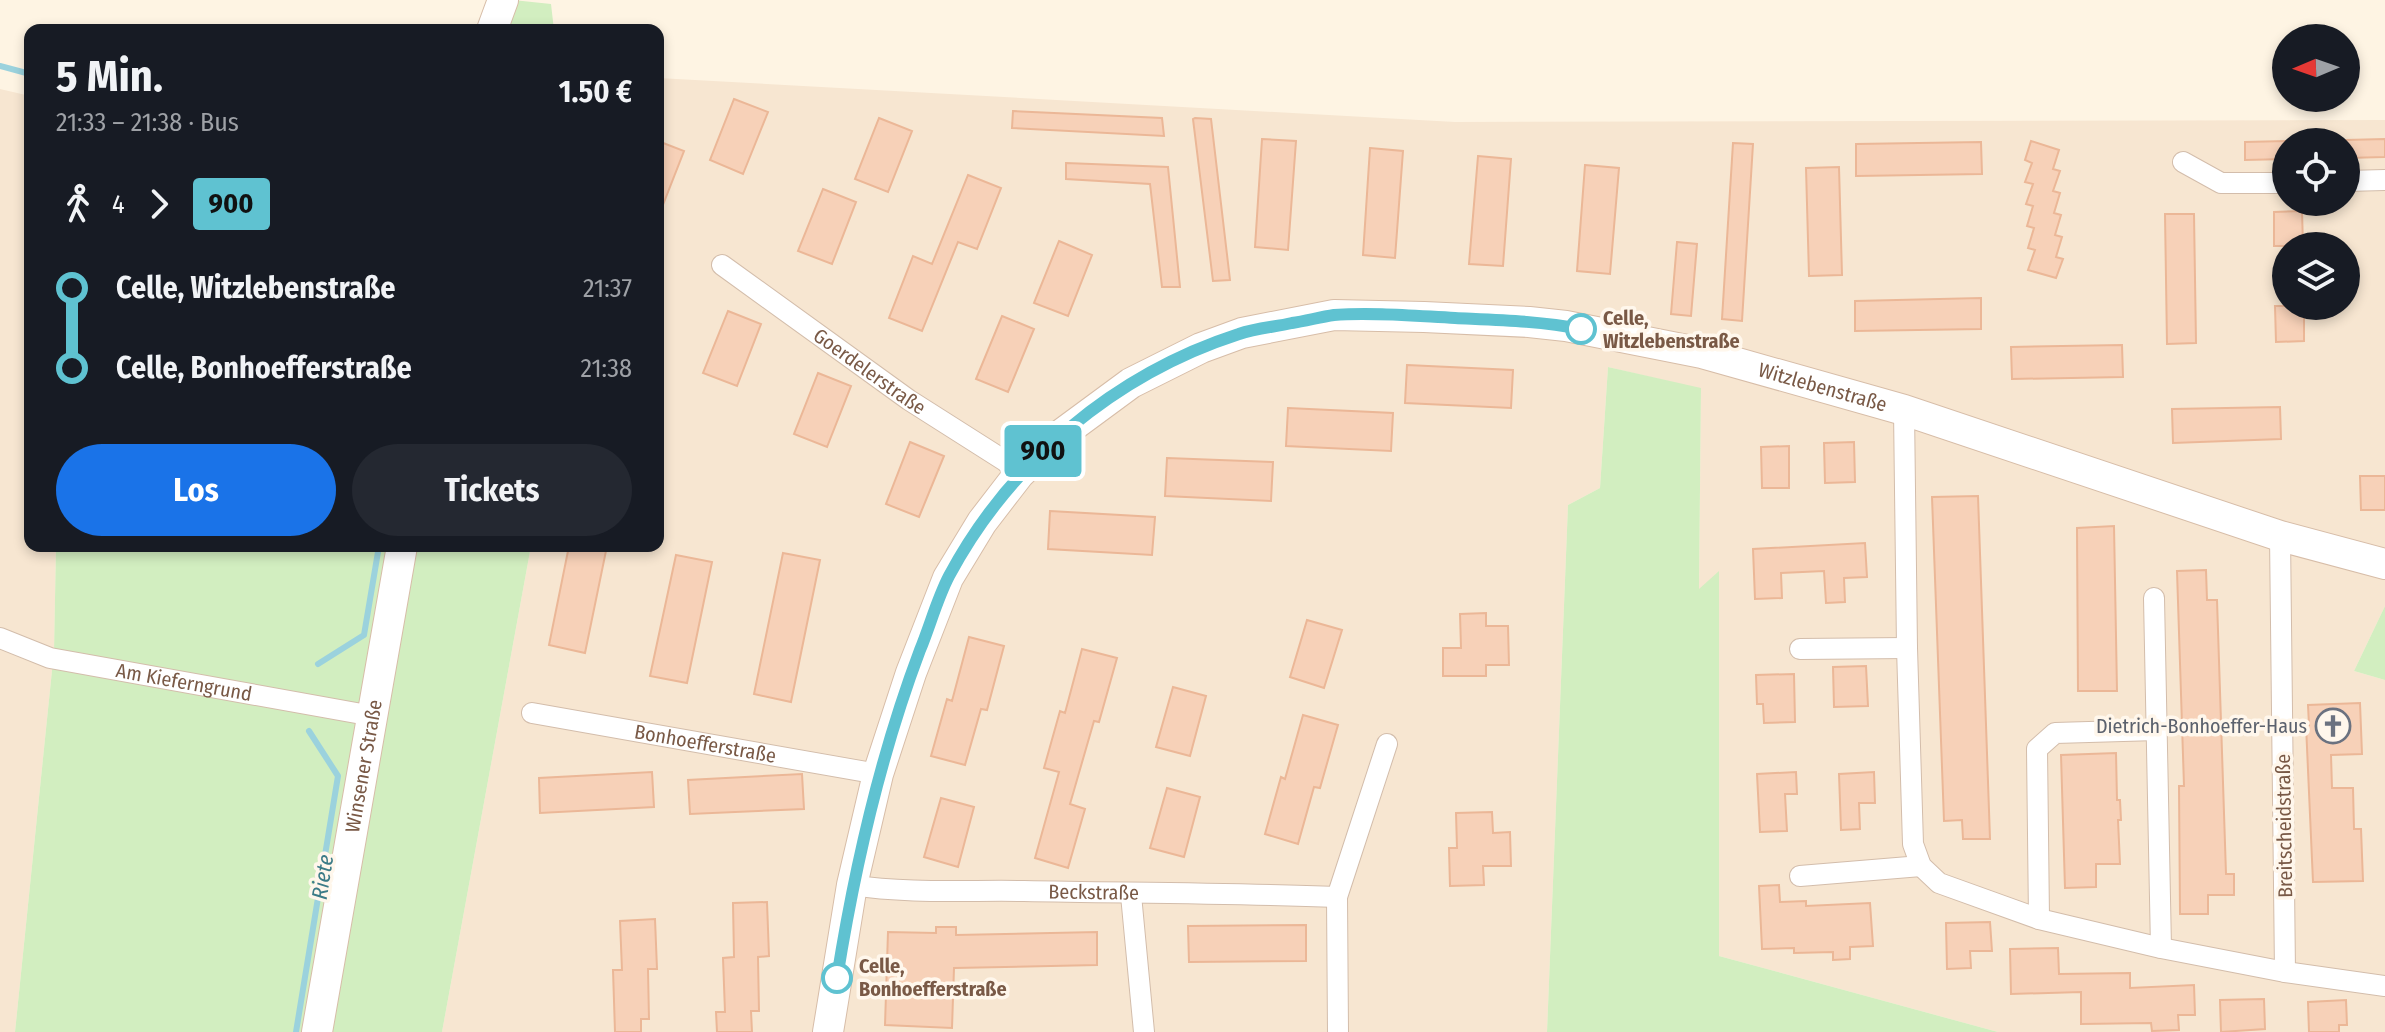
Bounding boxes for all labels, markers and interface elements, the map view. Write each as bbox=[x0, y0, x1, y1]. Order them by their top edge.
north arrow bbox=[2272, 24, 2360, 112]
map controls bbox=[2272, 24, 2360, 320]
text: 5 Min. bbox=[56, 50, 163, 103]
text: 1.50 € bbox=[559, 74, 632, 110]
text: 21:33 – 21:38 · Bus bbox=[56, 107, 239, 138]
button: locate bbox=[2272, 128, 2360, 216]
icon: walk bbox=[56, 182, 100, 226]
icon: forward bbox=[137, 182, 181, 226]
text: 900 bbox=[209, 187, 254, 220]
text: 4 bbox=[112, 189, 125, 220]
button: layers bbox=[2272, 232, 2360, 320]
text: Celle, Witzlebenstraße bbox=[116, 270, 395, 306]
text: 21:37 bbox=[583, 273, 632, 304]
place label: Celle, Witzlebenstraße bbox=[1603, 306, 1740, 353]
marker: Celle, Witzlebenstraße bbox=[1566, 314, 1596, 344]
street label: Goerdelerstraße bbox=[809, 323, 930, 420]
text: Celle, Bonhoefferstraße bbox=[116, 350, 412, 386]
text: 21:38 bbox=[580, 353, 632, 384]
street label: Witzlebenstraße bbox=[1756, 358, 1890, 417]
line badge: 900 bbox=[997, 425, 1089, 477]
text: 900 bbox=[1020, 434, 1066, 467]
button: Los bbox=[56, 444, 336, 536]
button: Tickets bbox=[352, 444, 632, 536]
street label: Am Kieferngrund bbox=[114, 658, 254, 706]
street label: Winsener Straße bbox=[340, 698, 387, 834]
church icon: Dietrich-Bonhoeffer-Haus bbox=[2314, 707, 2352, 745]
place label: Dietrich-Bonhoeffer-Haus bbox=[2096, 714, 2307, 738]
street label: Bonhoefferstraße bbox=[633, 719, 778, 768]
street label: Breitscheidstraße bbox=[2271, 754, 2297, 898]
water label: Riete bbox=[306, 853, 339, 901]
street label: Beckstraße bbox=[1048, 879, 1139, 905]
place label: Celle, Bonhoefferstraße bbox=[859, 954, 1007, 1001]
marker: Celle, Bonhoefferstraße bbox=[822, 963, 852, 993]

